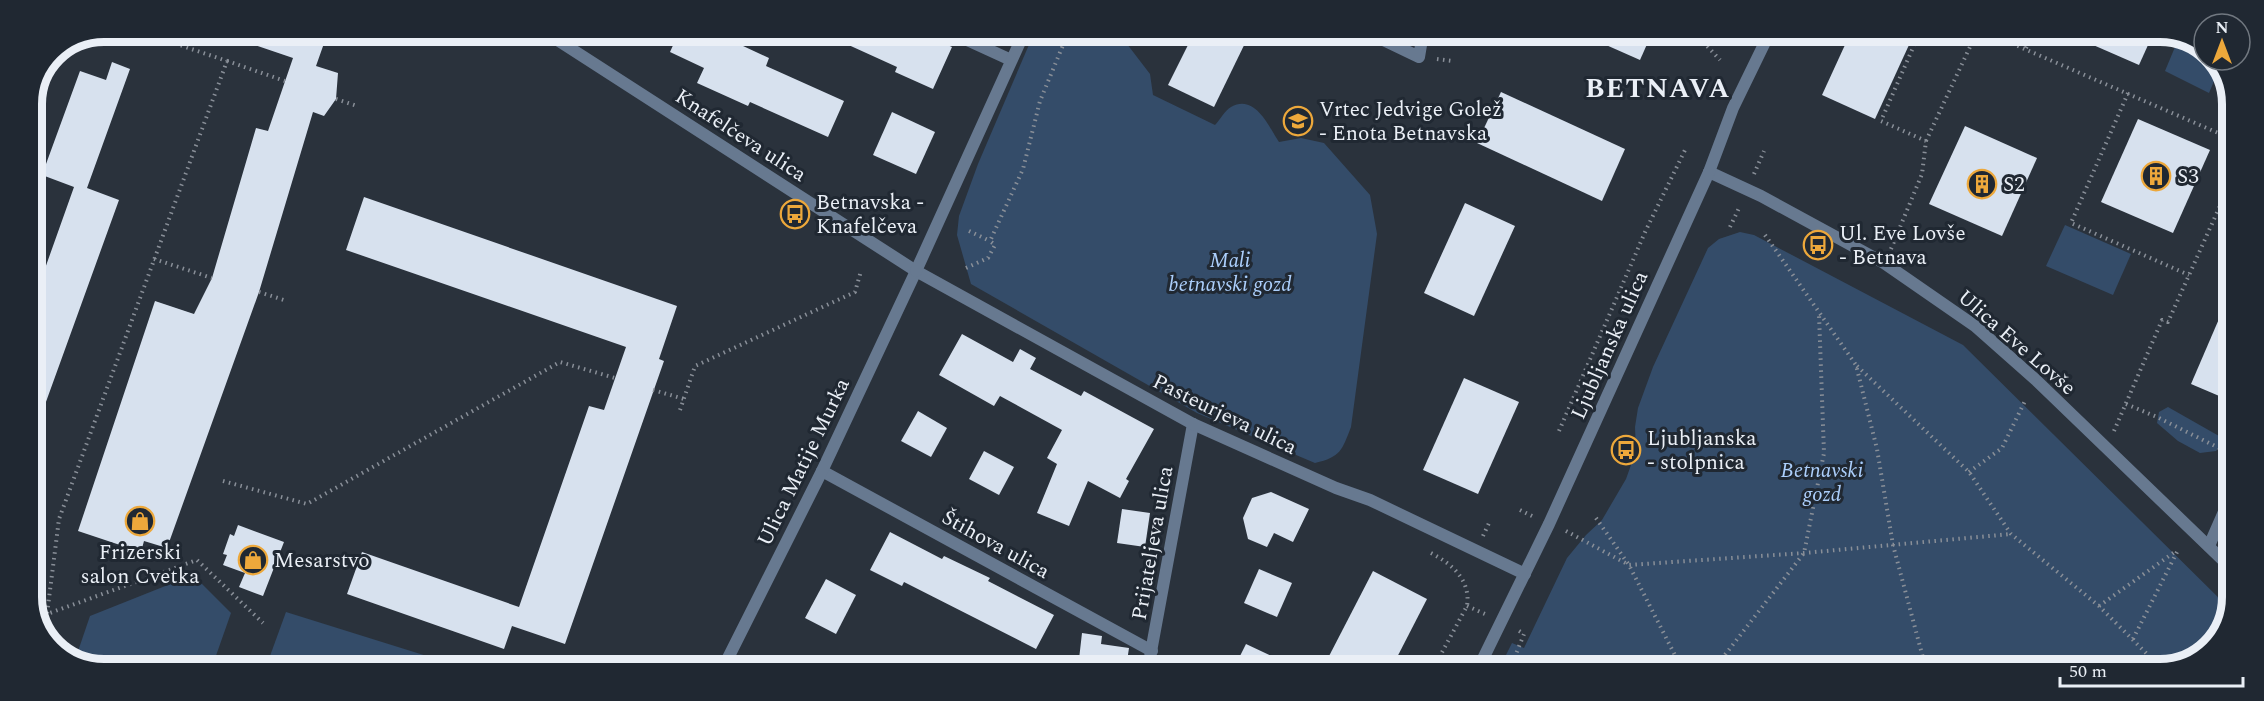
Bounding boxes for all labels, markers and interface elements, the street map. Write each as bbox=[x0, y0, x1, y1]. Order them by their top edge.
north arrow bbox=[2192, 12, 2252, 72]
text: N bbox=[2215, 16, 2229, 40]
district label: BETNAVA bbox=[1585, 68, 1731, 110]
street label: Knafelčeva ulica bbox=[668, 81, 813, 191]
place label: Vrtec Jedvige Golež - Enota Betnavska bbox=[1319, 94, 1502, 150]
school or university icon: Vrtec Jedvige Golež - Enota Betnavska bbox=[1282, 105, 1314, 137]
building icon: S3 bbox=[2140, 160, 2172, 192]
place label: S3 bbox=[2177, 161, 2199, 193]
building icon: S2 bbox=[1966, 168, 1998, 200]
place label: S2 bbox=[2003, 169, 2025, 201]
place label: Betnavska - Knafelčeva bbox=[816, 187, 924, 243]
bus stop icon: Betnavska - Knafelčeva bbox=[779, 198, 811, 230]
place label: Ul. Eve Lovše - Betnava bbox=[1839, 218, 1966, 274]
bus stop icon: Ul. Eve Lovše - Betnava bbox=[1802, 229, 1834, 261]
park label: Mali betnavski gozd bbox=[1168, 245, 1292, 301]
street label: Ljubljanska ulica bbox=[1563, 265, 1657, 425]
street label: Ulica Eve Lovše bbox=[1950, 282, 2083, 403]
street label: Pasteurjeva ulica bbox=[1147, 366, 1303, 464]
street label: Ulica Matije Murka bbox=[749, 372, 859, 552]
place label: Ljubljanska - stolpnica bbox=[1647, 423, 1757, 479]
bus stop icon: Ljubljanska - stolpnica bbox=[1610, 434, 1642, 466]
park label: Betnavski gozd bbox=[1781, 455, 1863, 511]
street label: Prijateljeva ulica bbox=[1124, 463, 1182, 623]
street label: Štihova ulica bbox=[936, 502, 1056, 588]
shop icon: Frizerski salon Cvetka bbox=[124, 505, 156, 537]
place label: Frizerski salon Cvetka bbox=[81, 537, 200, 593]
shop icon: Mesarstvo bbox=[237, 544, 269, 576]
place label: Mesarstvo bbox=[274, 545, 370, 577]
scale bar bbox=[2060, 650, 2243, 688]
text: 50 m bbox=[2069, 658, 2107, 685]

